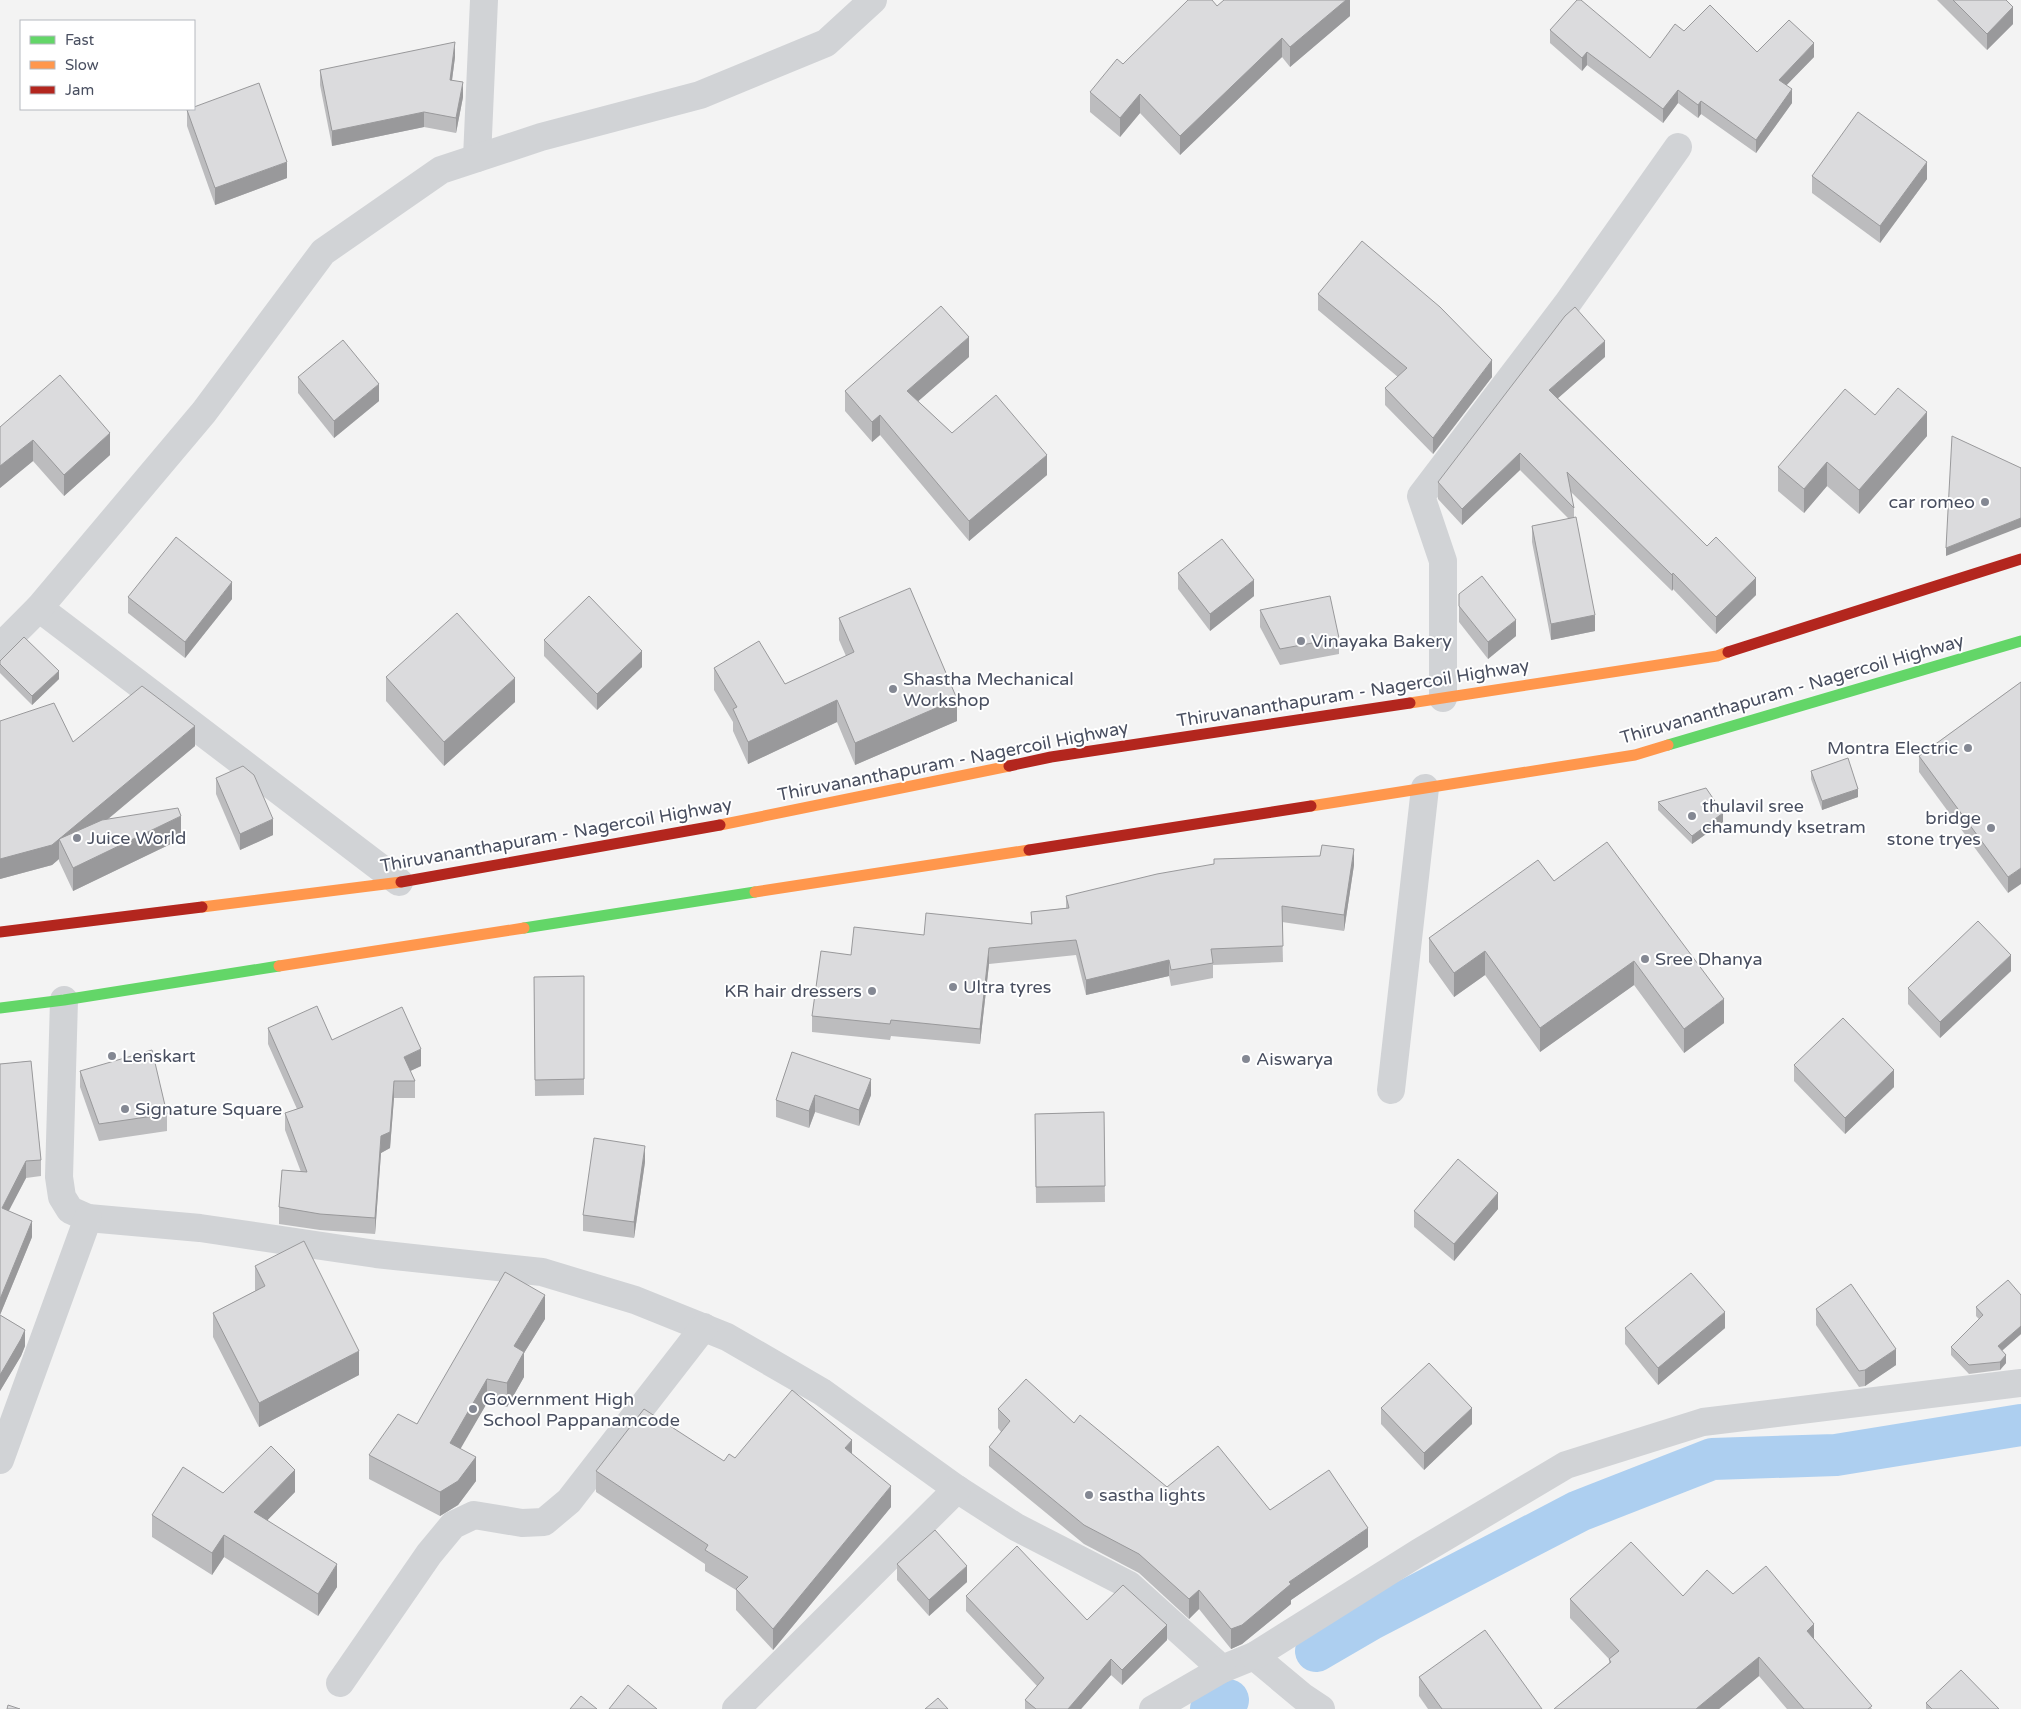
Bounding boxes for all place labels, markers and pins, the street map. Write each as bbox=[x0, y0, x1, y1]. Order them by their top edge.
place label: car romeo bbox=[1888, 491, 1975, 513]
marker: car romeo bbox=[1979, 496, 1991, 508]
place label: Vinayaka Bakery bbox=[1311, 630, 1452, 652]
marker: Vinayaka Bakery bbox=[1295, 635, 1307, 647]
place label: Shastha Mechanical Workshop bbox=[903, 668, 1074, 711]
marker: Shastha Mechanical Workshop bbox=[887, 683, 899, 695]
place label: Montra Electric bbox=[1827, 737, 1958, 759]
marker: Montra Electric bbox=[1962, 742, 1974, 754]
place label: thulavil sree chamundy ksetram bbox=[1702, 795, 1866, 838]
place label: bridge stone tryes bbox=[1887, 807, 1981, 850]
marker: thulavil sree chamundy ksetram bbox=[1686, 810, 1698, 822]
marker: bridge stone tryes bbox=[1985, 822, 1997, 834]
place label: Juice World bbox=[87, 827, 186, 849]
marker: Juice World bbox=[71, 832, 83, 844]
place label: Sree Dhanya bbox=[1655, 948, 1763, 970]
marker: Sree Dhanya bbox=[1639, 953, 1651, 965]
place label: Ultra tyres bbox=[963, 976, 1051, 998]
place label: KR hair dressers bbox=[724, 980, 862, 1002]
marker: Ultra tyres bbox=[947, 981, 959, 993]
marker: KR hair dressers bbox=[866, 985, 878, 997]
place label: Lenskart bbox=[122, 1045, 196, 1067]
place label: Aiswarya bbox=[1256, 1048, 1333, 1070]
marker: Lenskart bbox=[106, 1050, 118, 1062]
marker: Aiswarya bbox=[1240, 1053, 1252, 1065]
place label: Signature Square bbox=[135, 1098, 282, 1120]
marker: Signature Square bbox=[119, 1103, 131, 1115]
place label: Government High School Pappanamcode bbox=[483, 1388, 680, 1431]
marker: Government High School Pappanamcode bbox=[467, 1403, 479, 1415]
place label: sastha lights bbox=[1099, 1484, 1206, 1506]
marker: sastha lights bbox=[1083, 1489, 1095, 1501]

